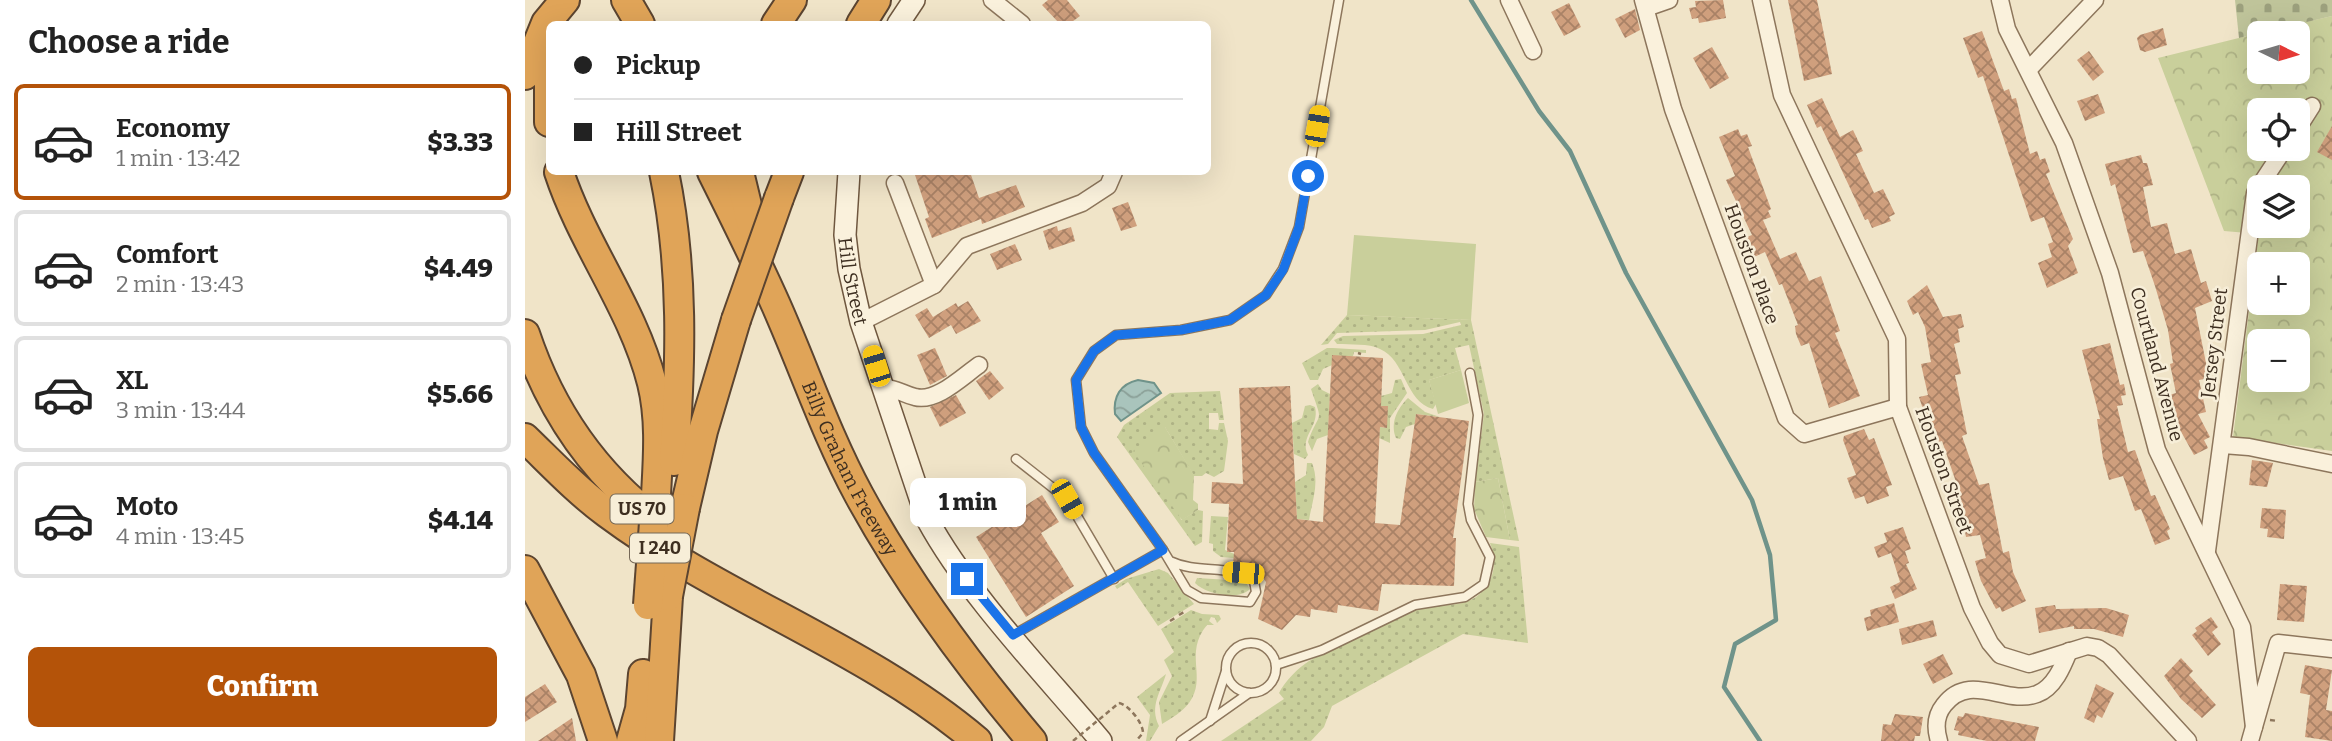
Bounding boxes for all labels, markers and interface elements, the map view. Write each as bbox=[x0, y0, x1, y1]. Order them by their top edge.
north arrow bbox=[2247, 21, 2310, 84]
map controls bbox=[2247, 21, 2310, 392]
text: Choose a ride bbox=[28, 23, 229, 61]
text: Pickup bbox=[616, 50, 701, 81]
button: locate bbox=[2247, 98, 2310, 161]
car bbox=[1304, 103, 1331, 149]
icon: car bbox=[32, 111, 95, 174]
text: Economy bbox=[116, 113, 230, 144]
text: Hill Street bbox=[616, 117, 742, 148]
text: $3.33 bbox=[427, 127, 493, 158]
text: 1 min · 13:42 bbox=[116, 144, 241, 172]
route start bbox=[1292, 160, 1324, 192]
button: layers bbox=[2247, 175, 2310, 238]
street label: Houston Place bbox=[1720, 201, 1784, 327]
street label: Hill Street bbox=[834, 236, 873, 328]
icon: car bbox=[32, 237, 95, 300]
text: Comfort bbox=[116, 239, 219, 270]
button: + bbox=[2247, 252, 2310, 315]
text: $4.49 bbox=[424, 253, 493, 284]
text: 2 min · 13:43 bbox=[116, 270, 244, 298]
street label: Courtland Avenue bbox=[2125, 284, 2189, 444]
street label: Jersey Street bbox=[2196, 286, 2232, 401]
button: − bbox=[2247, 329, 2310, 392]
car bbox=[860, 343, 893, 389]
icon: car bbox=[32, 363, 95, 426]
text: XL bbox=[116, 365, 148, 396]
street label: Billy Graham Freeway bbox=[797, 378, 904, 561]
text: $5.66 bbox=[427, 379, 493, 410]
text: 3 min · 13:44 bbox=[116, 396, 245, 424]
street label: Houston Street bbox=[1910, 403, 1978, 537]
car bbox=[1048, 476, 1087, 522]
callout: 1 min bbox=[909, 477, 1025, 526]
text: 1 min bbox=[939, 488, 997, 516]
icon: car bbox=[32, 489, 95, 552]
text: Moto bbox=[116, 491, 178, 522]
road number: US 70 bbox=[611, 494, 673, 524]
text: $4.14 bbox=[428, 505, 493, 536]
text: 4 min · 13:45 bbox=[116, 522, 244, 550]
road number: I 240 bbox=[630, 534, 690, 562]
car bbox=[1222, 561, 1265, 585]
route end bbox=[951, 563, 983, 595]
button: Confirm bbox=[28, 647, 497, 727]

